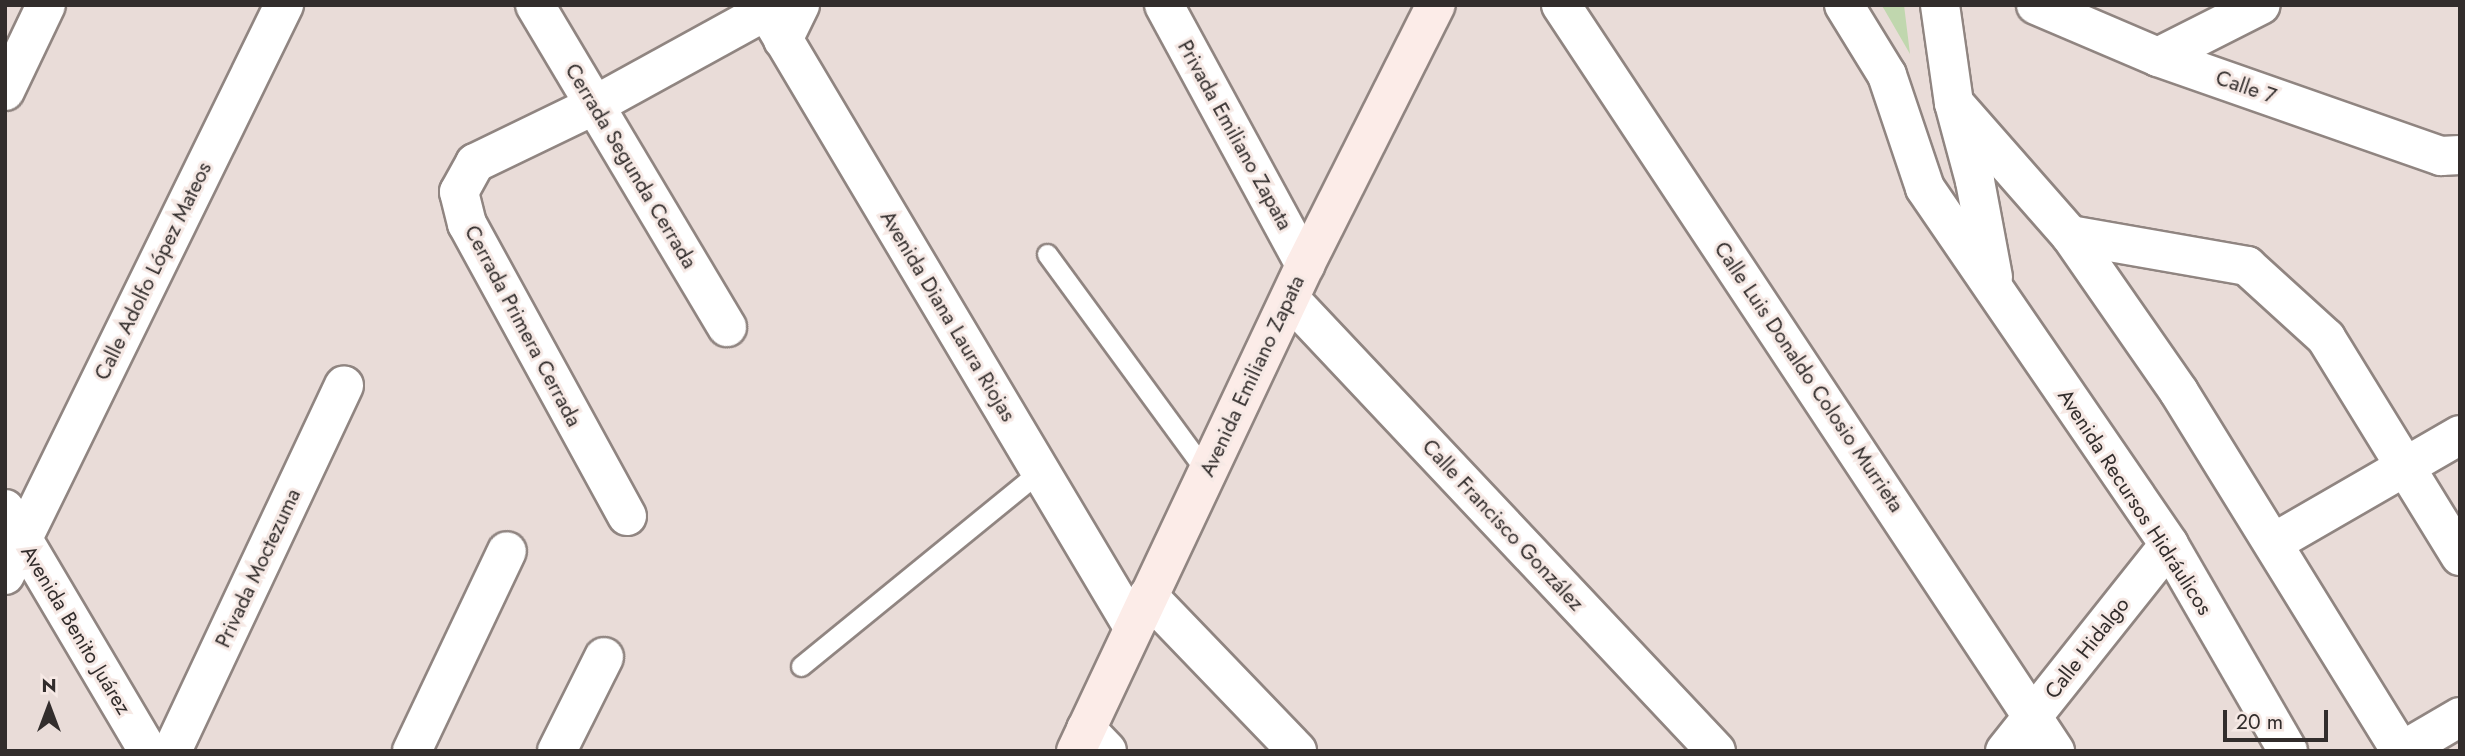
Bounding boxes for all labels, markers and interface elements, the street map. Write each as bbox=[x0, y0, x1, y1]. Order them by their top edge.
street label: Privada Emiliano Zapata bbox=[1172, 36, 1298, 234]
street label: Cerrada Segunda Cerrada bbox=[560, 59, 702, 273]
street label: Calle 7 bbox=[2212, 65, 2280, 109]
street label: Calle Adolfo López Mateos bbox=[89, 158, 217, 384]
street label: Avenida Diana Laura Riojas bbox=[875, 206, 1021, 426]
street label: Cerrada Primera Cerrada bbox=[459, 221, 587, 431]
street label: Calle Luis Donaldo Colosio Murrieta bbox=[1709, 237, 1909, 517]
street label: Avenida Emiliano Zapata bbox=[1194, 272, 1310, 480]
street label: Avenida Recursos Hidráulicos bbox=[2053, 384, 2217, 620]
street label: Calle Francisco González bbox=[1417, 434, 1589, 616]
street label: Privada Moctezuma bbox=[210, 485, 306, 651]
street label: Avenida Benito Juárez bbox=[16, 541, 136, 719]
street label: Calle Hidalgo bbox=[2039, 592, 2135, 704]
north arrow bbox=[14, 672, 84, 742]
text: N bbox=[41, 672, 57, 699]
scale bar bbox=[2227, 696, 2332, 740]
text: 20 m bbox=[2236, 707, 2283, 737]

